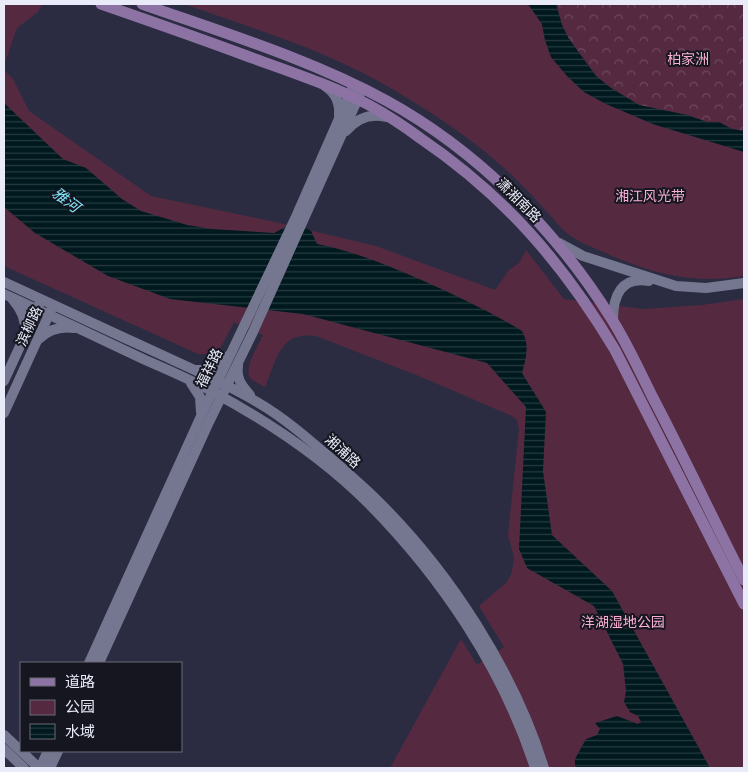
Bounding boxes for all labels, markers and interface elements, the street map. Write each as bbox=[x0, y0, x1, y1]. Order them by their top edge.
park label: 柏家洲 bbox=[667, 51, 709, 68]
street label: 潇湘南路 bbox=[493, 175, 544, 226]
water label: 雅河 bbox=[49, 184, 86, 218]
park label: 湘江风光带 bbox=[615, 188, 685, 205]
street label: 滨柳路 bbox=[13, 304, 46, 349]
street label: 福祥路 bbox=[193, 346, 226, 391]
street label: 湘浦路 bbox=[321, 431, 364, 472]
park label: 洋湖湿地公园 bbox=[581, 614, 665, 631]
legend bbox=[20, 662, 182, 752]
text: 道路 bbox=[65, 673, 95, 691]
text: 公园 bbox=[65, 698, 95, 716]
text: 水域 bbox=[65, 723, 95, 741]

